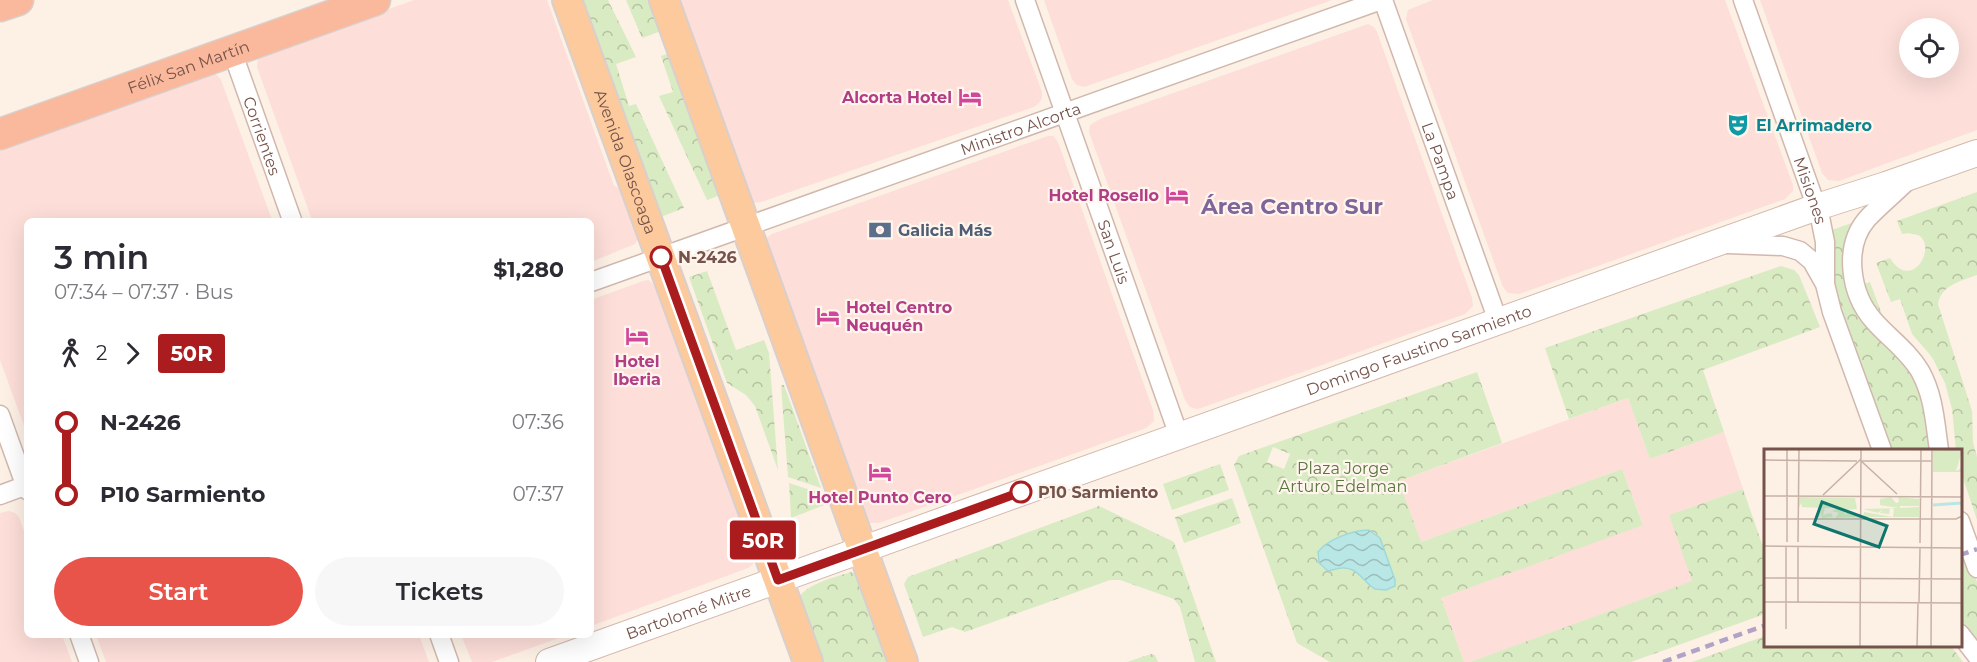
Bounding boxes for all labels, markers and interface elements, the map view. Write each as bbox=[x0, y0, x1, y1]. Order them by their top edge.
map controls bbox=[1899, 18, 1959, 78]
button: locate bbox=[1899, 18, 1959, 78]
street label: Félix San Martín bbox=[125, 37, 252, 98]
hotel icon: Alcorta Hotel bbox=[957, 84, 983, 110]
street label: Avenida Olascoaga bbox=[590, 87, 660, 237]
place label: Alcorta Hotel bbox=[841, 88, 952, 107]
street label: Corrientes bbox=[239, 94, 284, 178]
street label: Ministro Alcorta bbox=[958, 99, 1083, 159]
theatre icon: El Arrimadero bbox=[1725, 112, 1751, 138]
place label: El Arrimadero bbox=[1756, 116, 1872, 135]
street label: La Pampa bbox=[1418, 120, 1463, 202]
street label: Misiones bbox=[1789, 154, 1830, 226]
hotel icon: Hotel Rosello bbox=[1164, 182, 1190, 208]
place label: Hotel Rosello bbox=[1049, 186, 1159, 205]
district label: Área Centro Sur bbox=[1200, 193, 1383, 220]
bank icon: Galicia Más bbox=[867, 217, 893, 243]
street label: San Luis bbox=[1093, 217, 1134, 287]
place label: Galicia Más bbox=[898, 221, 993, 240]
text: 3 min bbox=[54, 237, 149, 277]
marker: N-2426 bbox=[650, 246, 672, 268]
place label: N-2426 bbox=[678, 248, 737, 267]
text: $1,280 bbox=[493, 256, 564, 283]
text: 07:34 – 07:37 · Bus bbox=[54, 280, 233, 304]
place label: Hotel Centro Neuquén bbox=[846, 298, 952, 335]
street label: Domingo Faustino Sarmiento bbox=[1304, 301, 1534, 400]
hotel icon: Hotel Centro Neuquén bbox=[815, 303, 841, 329]
hotel icon: Hotel Iberia bbox=[624, 323, 650, 349]
icon: walk bbox=[54, 337, 87, 370]
icon: forward bbox=[116, 337, 149, 370]
text: 2 bbox=[96, 341, 107, 365]
text: 50R bbox=[170, 341, 213, 366]
place label: Hotel Iberia bbox=[613, 352, 661, 389]
text: N-2426 bbox=[100, 409, 181, 436]
text: 07:36 bbox=[512, 410, 564, 434]
inset map bbox=[1764, 449, 1962, 647]
hotel icon: Hotel Punto Cero bbox=[867, 459, 893, 485]
park label: Plaza Jorge Arturo Edelman bbox=[1279, 459, 1407, 496]
text: P10 Sarmiento bbox=[100, 481, 265, 508]
marker: P10 Sarmiento bbox=[1010, 481, 1032, 503]
text: 07:37 bbox=[512, 482, 564, 506]
place label: P10 Sarmiento bbox=[1038, 483, 1158, 502]
place label: Hotel Punto Cero bbox=[808, 488, 952, 507]
line badge: 50R bbox=[728, 520, 798, 560]
text: 50R bbox=[742, 528, 784, 553]
button: Start bbox=[54, 557, 303, 626]
button: Tickets bbox=[315, 557, 564, 626]
street label: Bartolomé Mitre bbox=[623, 581, 754, 644]

